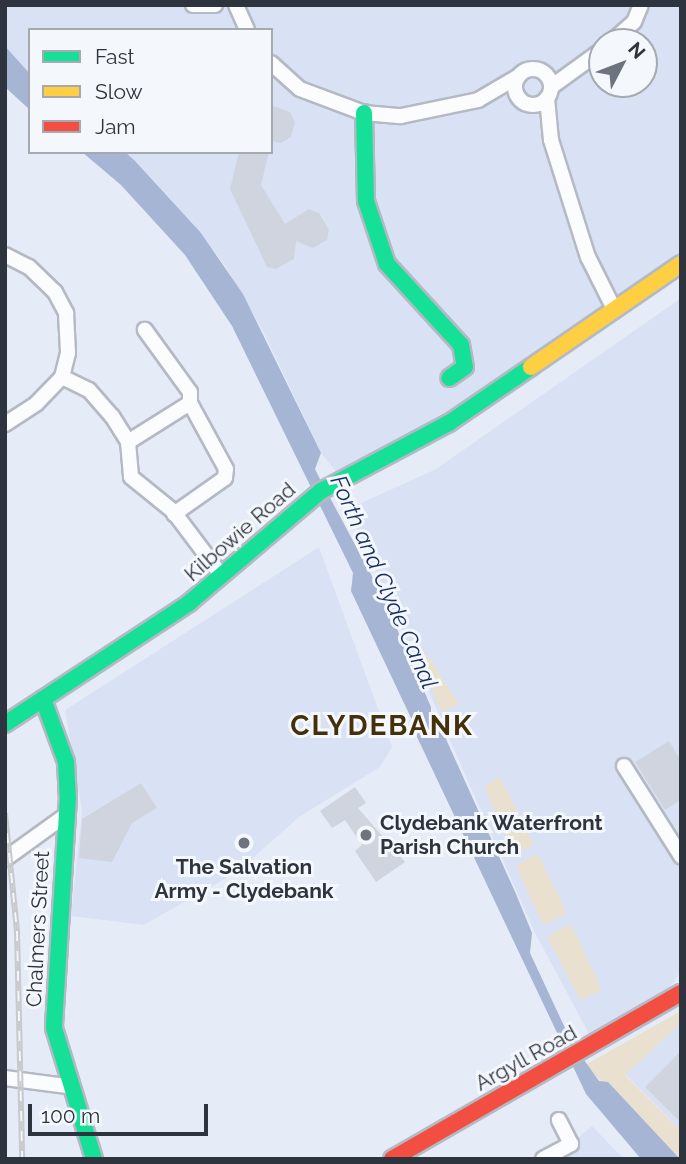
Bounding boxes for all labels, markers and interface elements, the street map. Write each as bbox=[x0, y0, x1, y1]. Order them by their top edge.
legend bbox=[28, 28, 273, 154]
north arrow bbox=[588, 28, 658, 98]
text: N bbox=[624, 38, 650, 63]
text: Fast bbox=[95, 44, 135, 69]
text: Slow bbox=[95, 79, 143, 104]
text: Jam bbox=[95, 114, 136, 139]
water label: Forth and Clyde Canal bbox=[324, 471, 444, 693]
street label: Kilbowie Road bbox=[179, 477, 301, 587]
district label: CLYDEBANK bbox=[291, 709, 473, 743]
place label: Clydebank Waterfront Parish Church bbox=[380, 810, 603, 860]
marker: Clydebank Waterfront Parish Church bbox=[358, 827, 374, 843]
marker: The Salvation Army - Clydebank bbox=[236, 835, 252, 851]
street label: Chalmers Street bbox=[21, 850, 55, 1008]
place label: The Salvation Army - Clydebank bbox=[154, 854, 334, 904]
street label: Argyll Road bbox=[471, 1020, 581, 1096]
scale bar bbox=[32, 1090, 212, 1134]
text: 100 m bbox=[41, 1103, 100, 1128]

